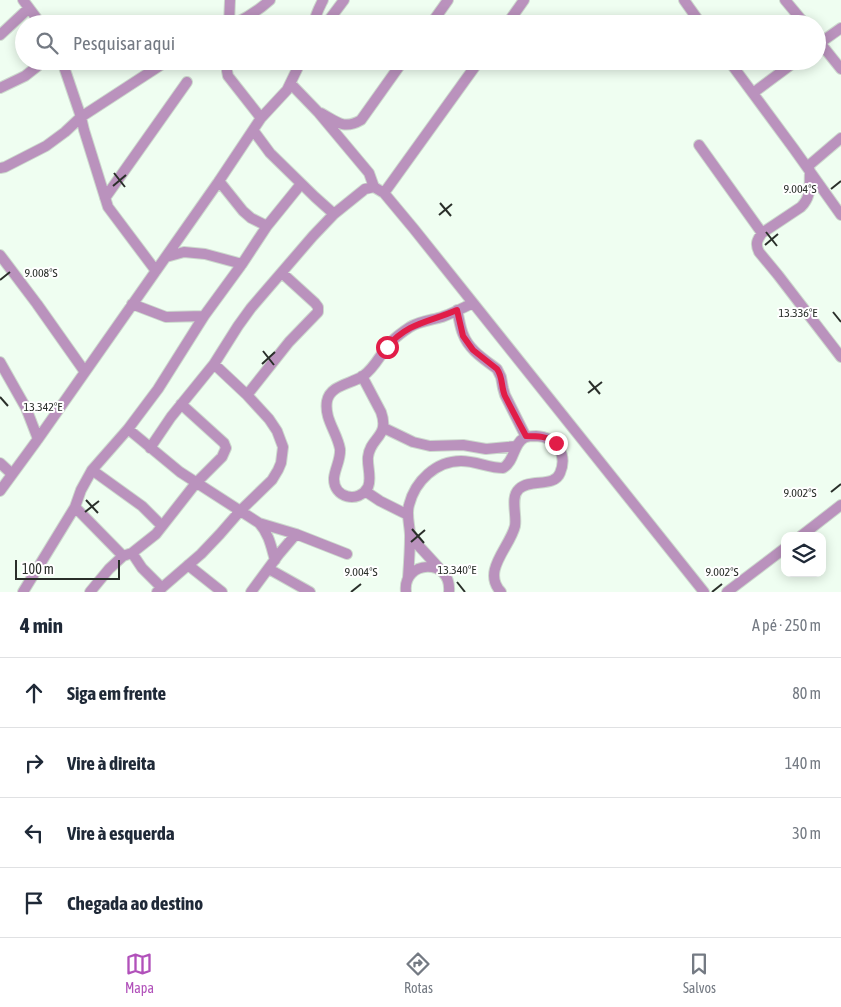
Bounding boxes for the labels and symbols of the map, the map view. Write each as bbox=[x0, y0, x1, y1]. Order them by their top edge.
text: 9.004°S bbox=[783, 182, 817, 196]
text: 9.008°S bbox=[24, 266, 58, 280]
text: 13.336°E bbox=[779, 306, 817, 320]
route start bbox=[376, 336, 399, 359]
text: 13.342°E bbox=[24, 400, 62, 414]
route end bbox=[545, 432, 568, 455]
text: 9.002°S bbox=[783, 486, 817, 500]
scale bar bbox=[15, 557, 120, 580]
text: 13.340°E bbox=[438, 563, 476, 577]
text: 9.004°S bbox=[344, 565, 378, 579]
text: 9.002°S bbox=[705, 565, 739, 579]

